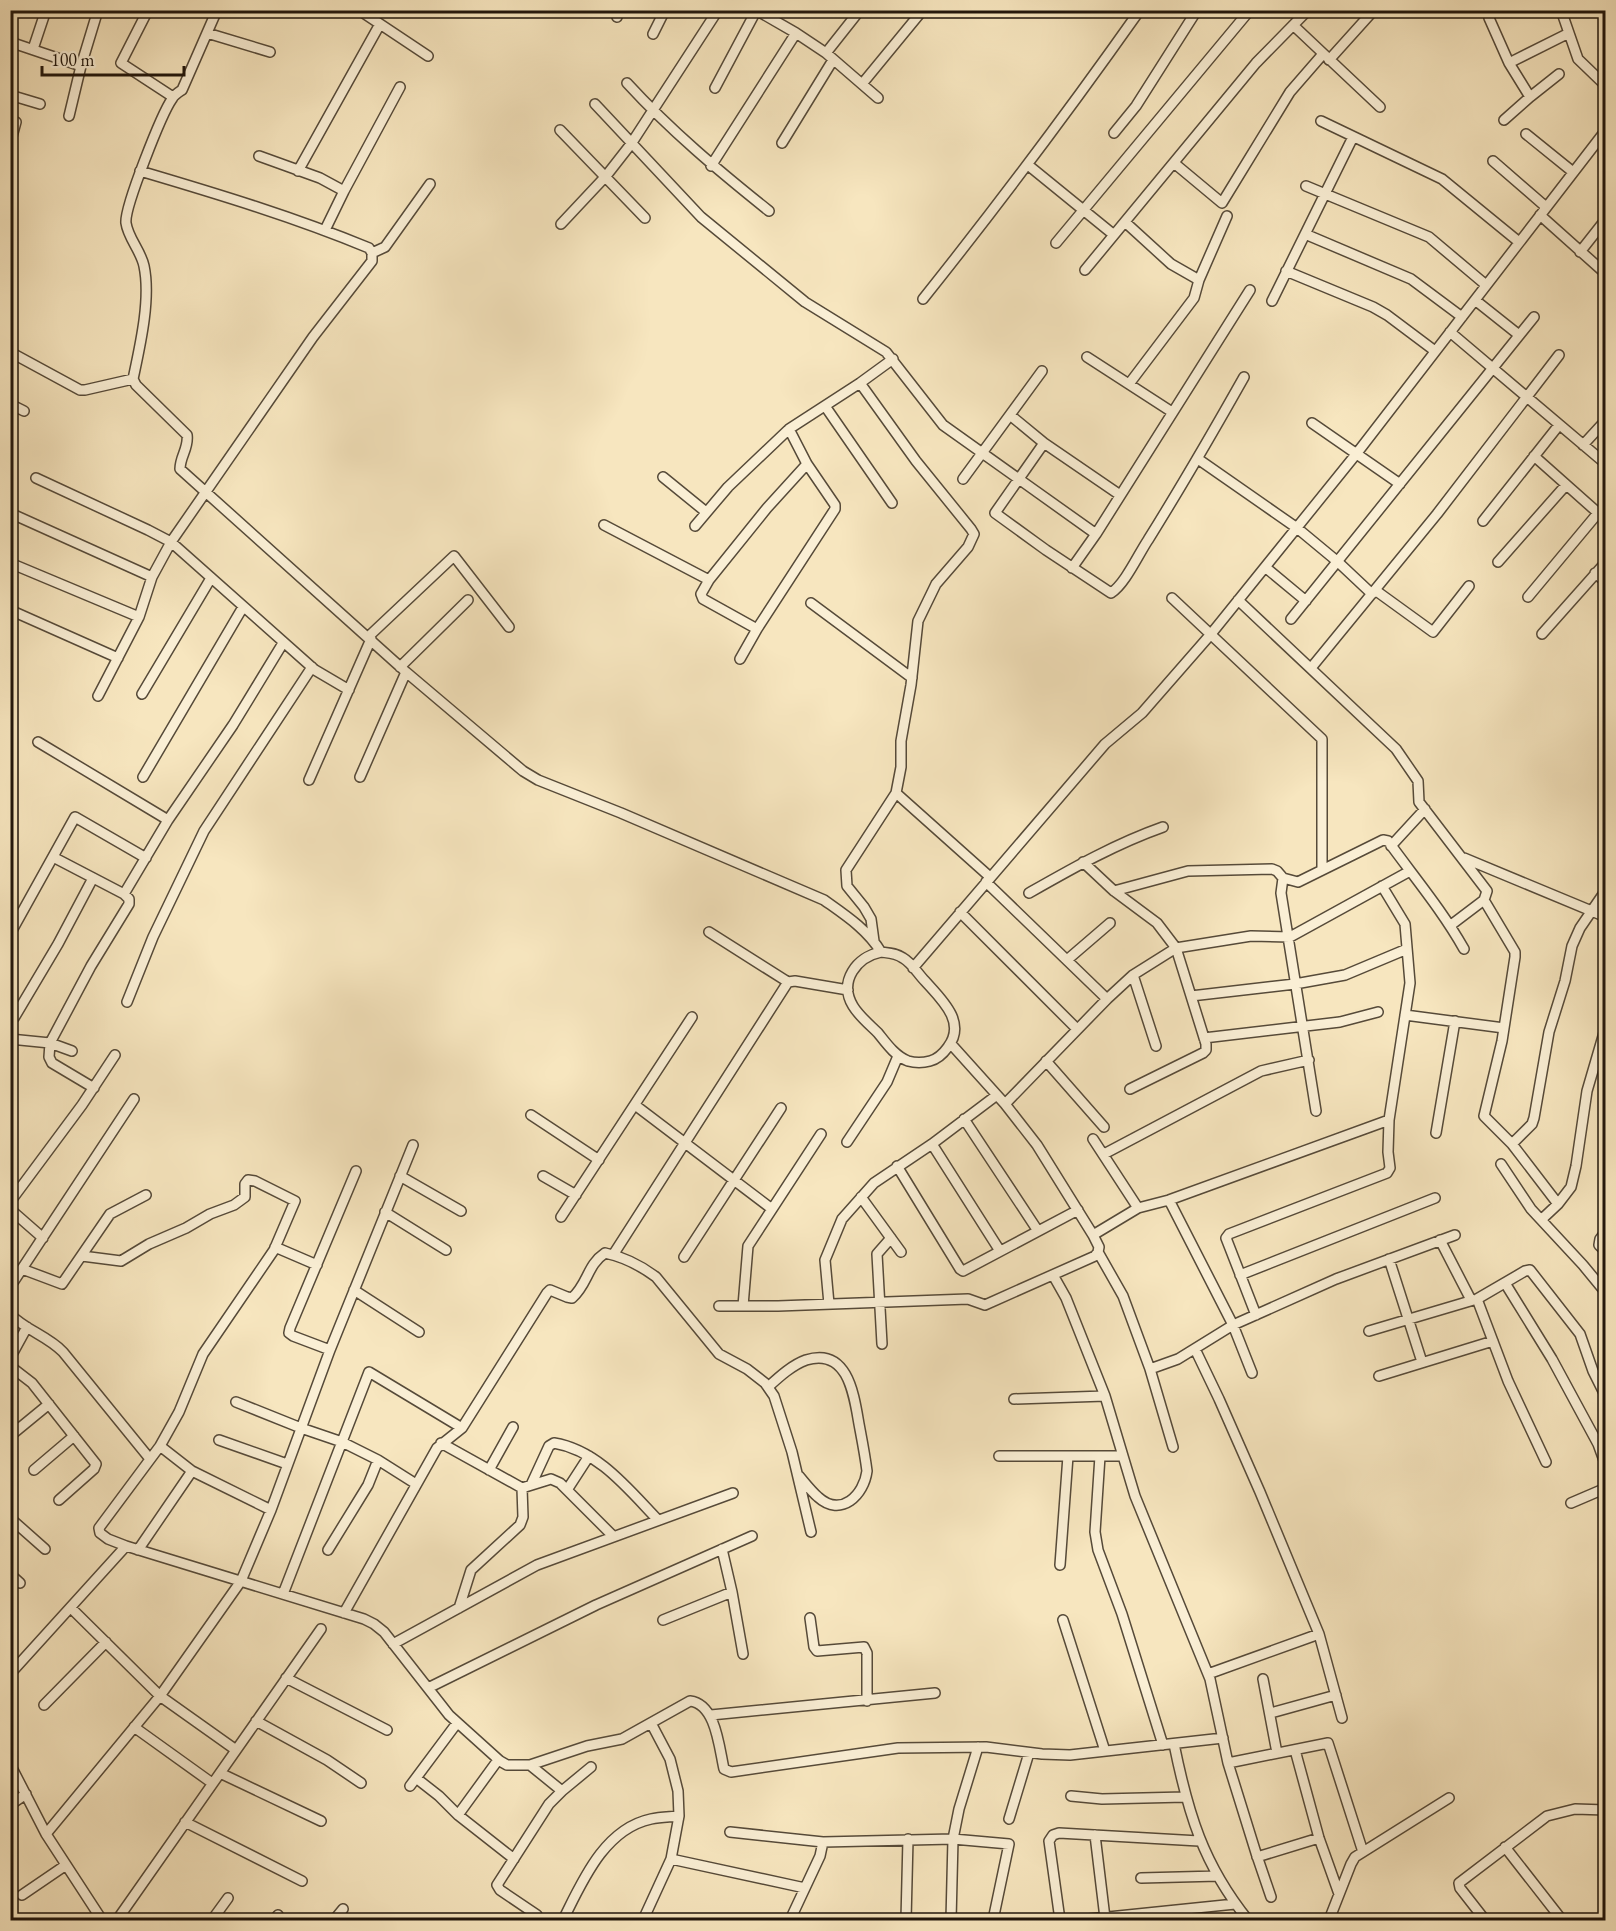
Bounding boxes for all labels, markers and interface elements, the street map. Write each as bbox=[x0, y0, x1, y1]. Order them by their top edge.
scale bar bbox=[42, 39, 184, 77]
text: 100 m bbox=[51, 48, 95, 71]

